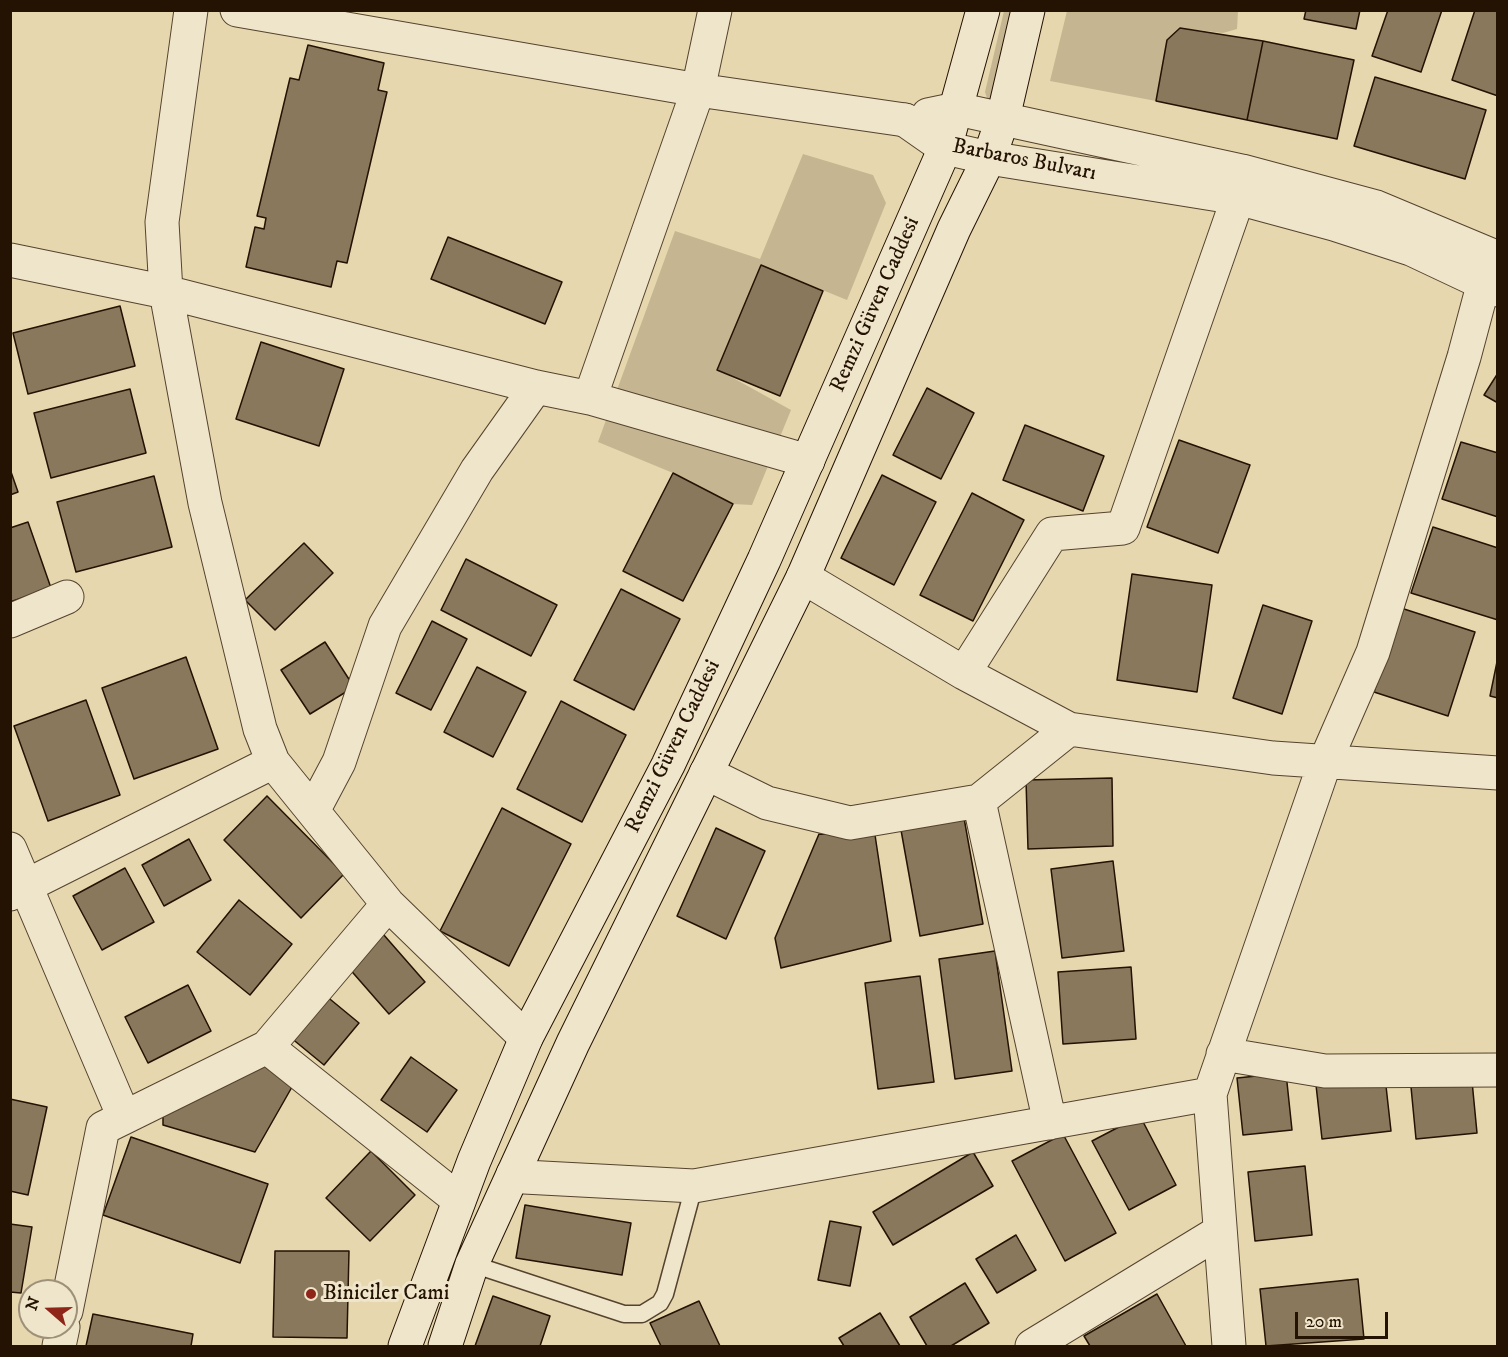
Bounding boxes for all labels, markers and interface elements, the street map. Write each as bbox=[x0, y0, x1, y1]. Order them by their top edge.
street label: Barbaros Bulvarı bbox=[950, 134, 1098, 188]
street label: Remzi Güven Caddesi bbox=[825, 213, 927, 397]
street label: Remzi Güven Caddesi bbox=[621, 656, 727, 838]
north arrow bbox=[18, 1279, 78, 1339]
place label: Biniciler Cami bbox=[323, 1281, 450, 1307]
marker: Biniciler Cami bbox=[304, 1287, 318, 1301]
text: N bbox=[21, 1294, 45, 1313]
scale bar bbox=[1298, 1300, 1391, 1338]
text: 20 m bbox=[1306, 1311, 1342, 1333]

